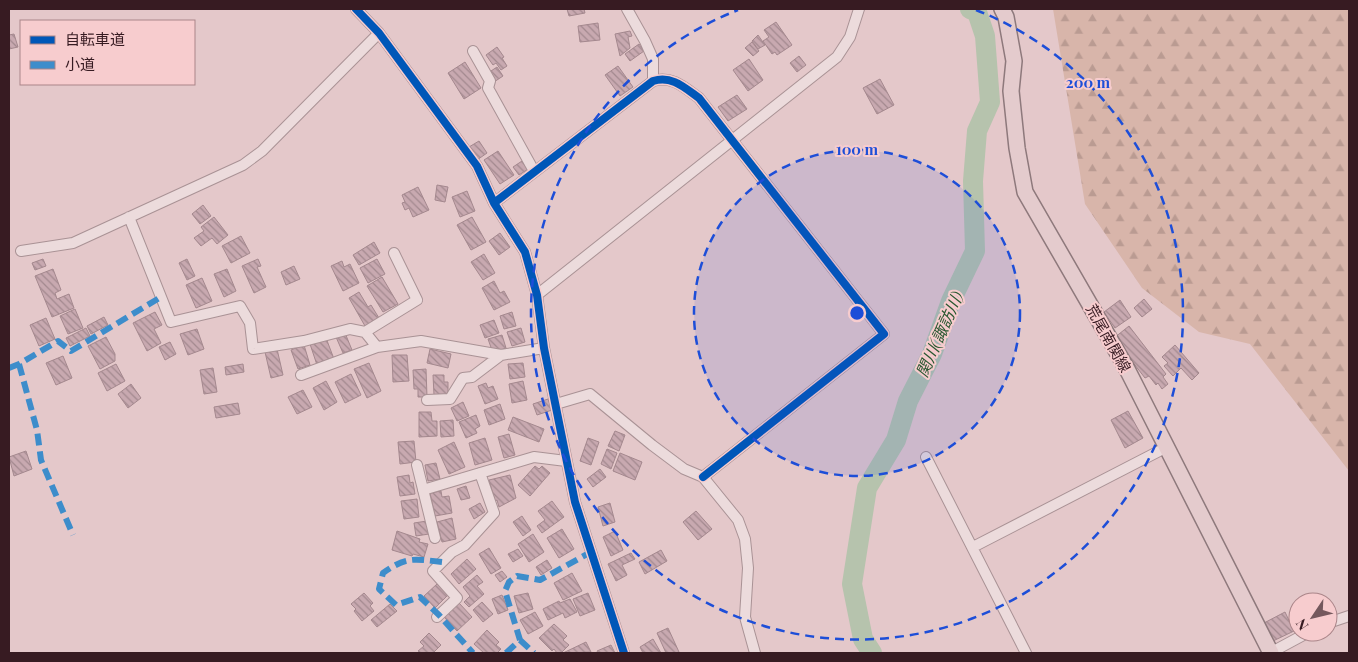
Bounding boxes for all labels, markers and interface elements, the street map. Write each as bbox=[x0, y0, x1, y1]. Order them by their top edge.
legend bbox=[20, 20, 195, 85]
text: 自転車道 bbox=[65, 29, 125, 49]
text: 小道 bbox=[65, 54, 95, 74]
text: 200 m bbox=[1066, 72, 1111, 92]
text: 100 m bbox=[836, 139, 879, 159]
water label: 関川(諏訪川) bbox=[911, 288, 967, 380]
street label: 荒尾南関線 bbox=[1082, 300, 1136, 376]
centre of rings bbox=[848, 304, 866, 322]
north arrow bbox=[1288, 592, 1338, 642]
text: N bbox=[1291, 615, 1313, 634]

